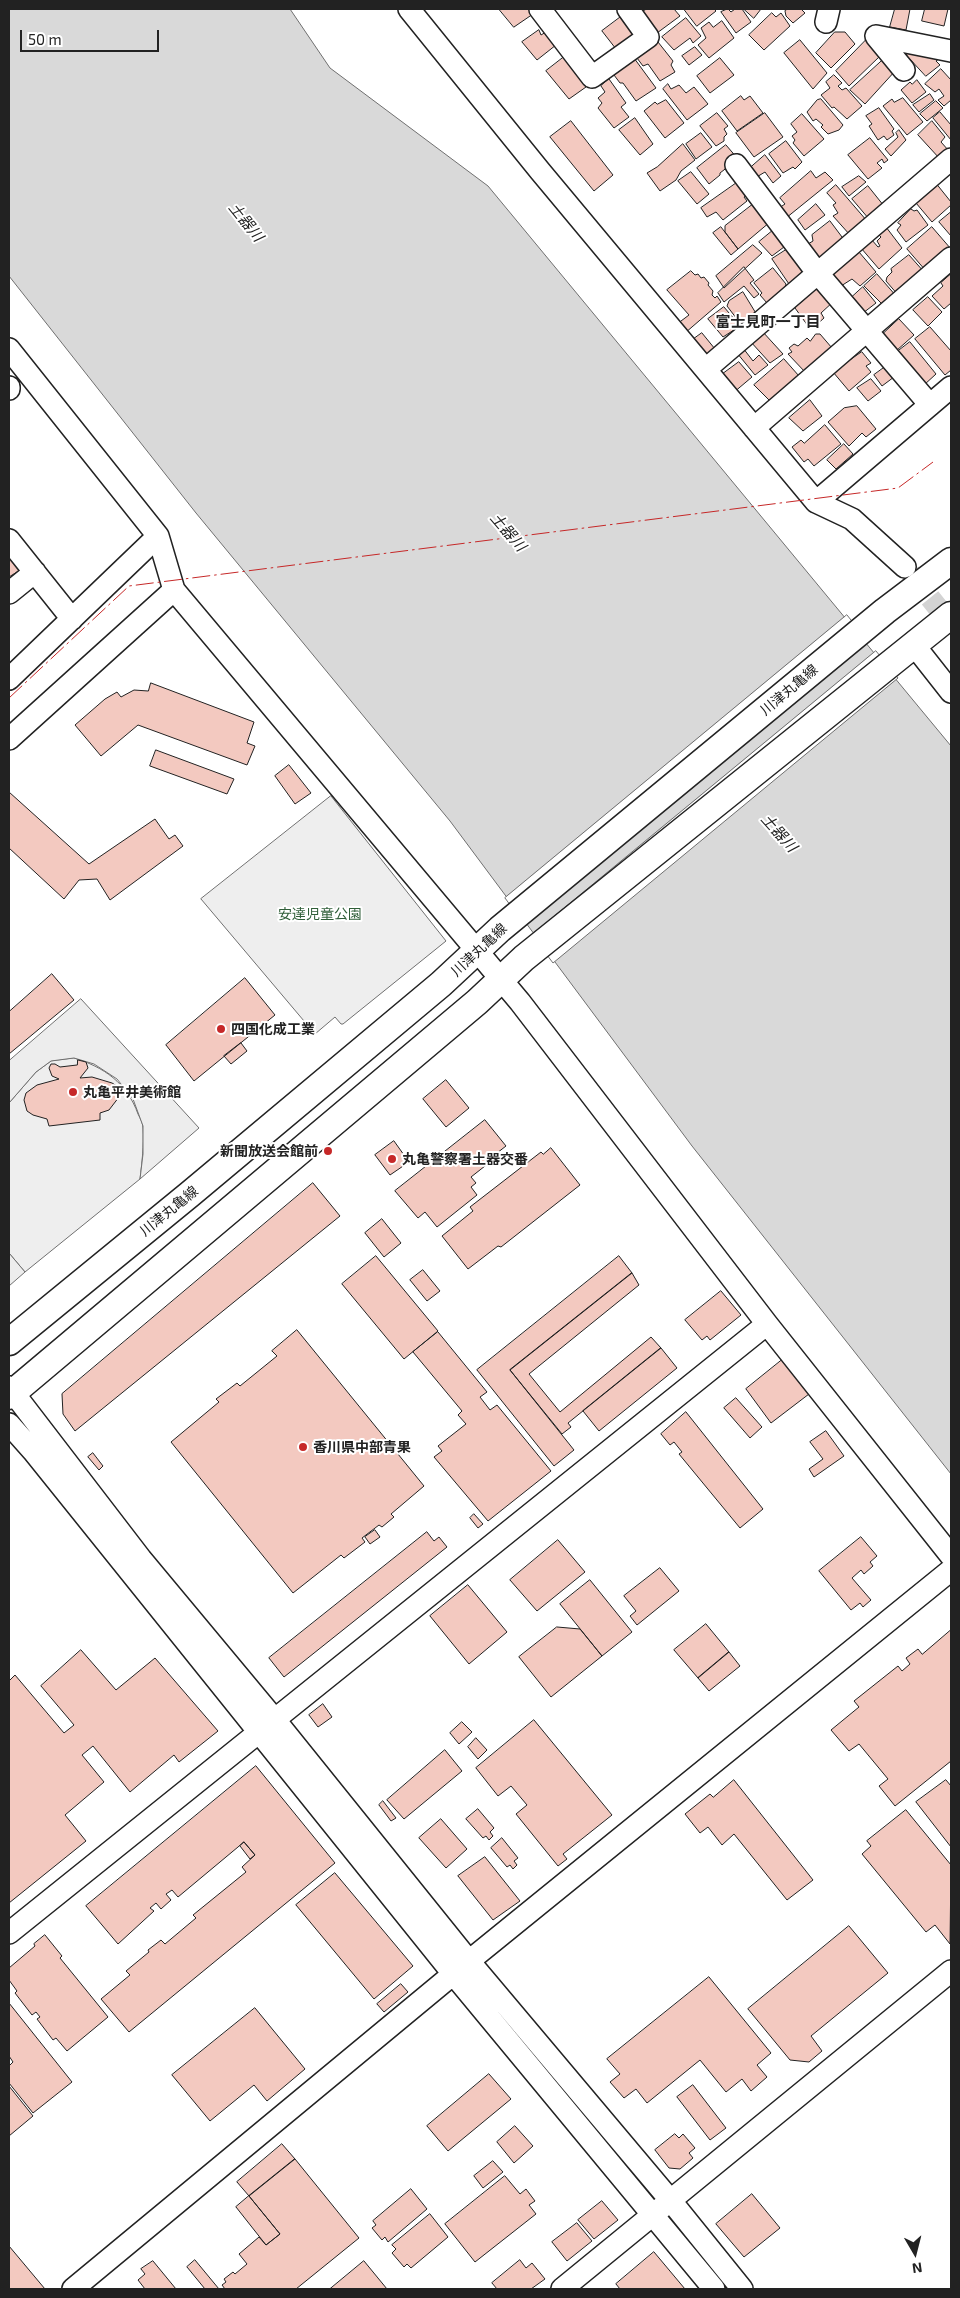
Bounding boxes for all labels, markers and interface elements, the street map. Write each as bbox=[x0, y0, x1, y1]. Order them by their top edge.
scale bar bbox=[22, 20, 161, 52]
text: 50 m bbox=[28, 30, 62, 48]
water label: 土器川 bbox=[225, 199, 267, 245]
district label: 富士見町一丁目 bbox=[716, 313, 820, 331]
water label: 土器川 bbox=[486, 509, 530, 555]
street label: 川津丸亀線 bbox=[757, 661, 821, 719]
water label: 土器川 bbox=[757, 810, 801, 856]
park label: 安達児童公園 bbox=[278, 906, 362, 922]
street label: 川津丸亀線 bbox=[448, 920, 510, 980]
place label: 四国化成工業 bbox=[231, 1021, 315, 1037]
marker: 四国化成工業 bbox=[215, 1023, 227, 1035]
place label: 丸亀平井美術館 bbox=[83, 1084, 181, 1100]
marker: 丸亀平井美術館 bbox=[67, 1086, 79, 1098]
place label: 新聞放送会館前 bbox=[220, 1143, 318, 1159]
marker: 新聞放送会館前 bbox=[322, 1145, 334, 1157]
place label: 丸亀警察署土器交番 bbox=[402, 1151, 528, 1167]
marker: 丸亀警察署土器交番 bbox=[386, 1153, 398, 1165]
street label: 川津丸亀線 bbox=[137, 1182, 201, 1240]
place label: 香川県中部青果 bbox=[313, 1439, 411, 1455]
marker: 香川県中部青果 bbox=[297, 1441, 309, 1453]
north arrow bbox=[890, 2228, 940, 2278]
text: N bbox=[911, 2259, 923, 2277]

